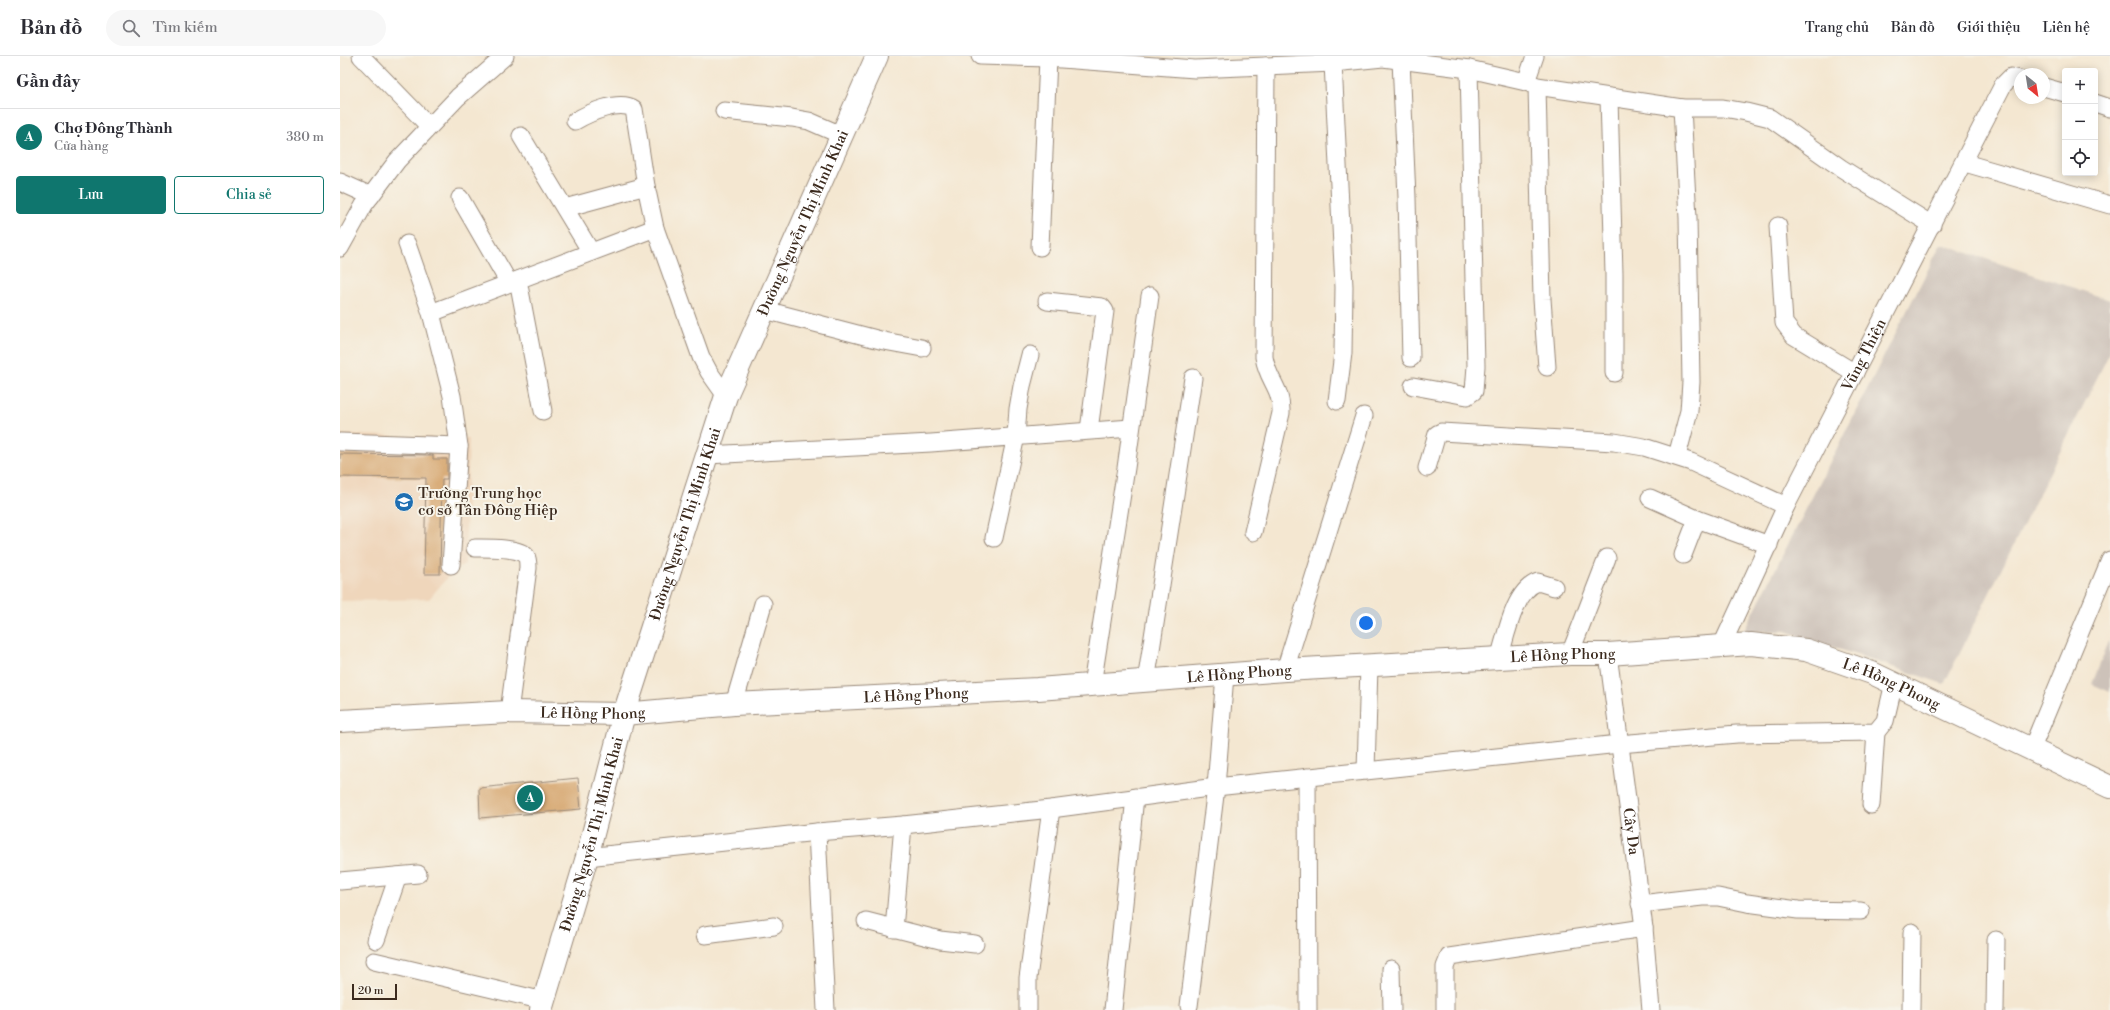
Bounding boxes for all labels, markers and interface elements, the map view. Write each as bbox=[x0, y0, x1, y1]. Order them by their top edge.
search box bbox=[106, 10, 386, 46]
text: Bản đồ bbox=[20, 16, 82, 40]
icon: search bbox=[120, 17, 142, 39]
text: Tìm kiếm bbox=[152, 18, 218, 37]
text: Trang chủ bbox=[1805, 19, 1869, 37]
text: Bản đồ bbox=[1891, 19, 1935, 37]
text: Giới thiệu bbox=[1957, 19, 2020, 37]
text: Liên hệ bbox=[2042, 19, 2090, 37]
north arrow bbox=[2014, 68, 2050, 104]
map controls bbox=[2062, 68, 2098, 176]
button: + bbox=[2062, 68, 2098, 104]
text: Gần đây bbox=[16, 71, 80, 93]
button: − bbox=[2062, 104, 2098, 140]
text: Chợ Đông Thành bbox=[54, 119, 173, 138]
street label: Đường Nguyễn Thị Minh Khai bbox=[754, 127, 853, 319]
text: A bbox=[24, 129, 34, 145]
text: 380 m bbox=[286, 129, 324, 145]
text: Cửa hàng bbox=[54, 138, 108, 154]
button: locate bbox=[2062, 140, 2098, 176]
button: Lưu bbox=[16, 176, 166, 214]
button: Chia sẻ bbox=[174, 176, 324, 214]
street label: Vũng Thiện bbox=[1837, 316, 1891, 396]
street label: Đường Nguyễn Thị Minh Khai bbox=[646, 425, 725, 623]
place label: Trường Trung học cơ sở Tân Đông Hiệp bbox=[418, 484, 558, 520]
school or university icon: Trường Trung học cơ sở Tân Đông Hiệp bbox=[393, 491, 415, 513]
your location bbox=[1356, 613, 1376, 633]
street label: Lê Hồng Phong bbox=[1510, 644, 1616, 667]
street label: Lê Hồng Phong bbox=[1840, 654, 1944, 714]
street label: Lê Hồng Phong bbox=[1186, 661, 1293, 688]
street label: Lê Hồng Phong bbox=[863, 683, 969, 708]
street label: Lê Hồng Phong bbox=[540, 703, 646, 724]
street label: Đường Nguyễn Thị Minh Khai bbox=[556, 735, 628, 934]
pin: A bbox=[517, 783, 543, 813]
street label: Cây Da bbox=[1618, 807, 1643, 857]
scale bar bbox=[352, 982, 397, 1001]
text: 20 m bbox=[358, 984, 383, 998]

